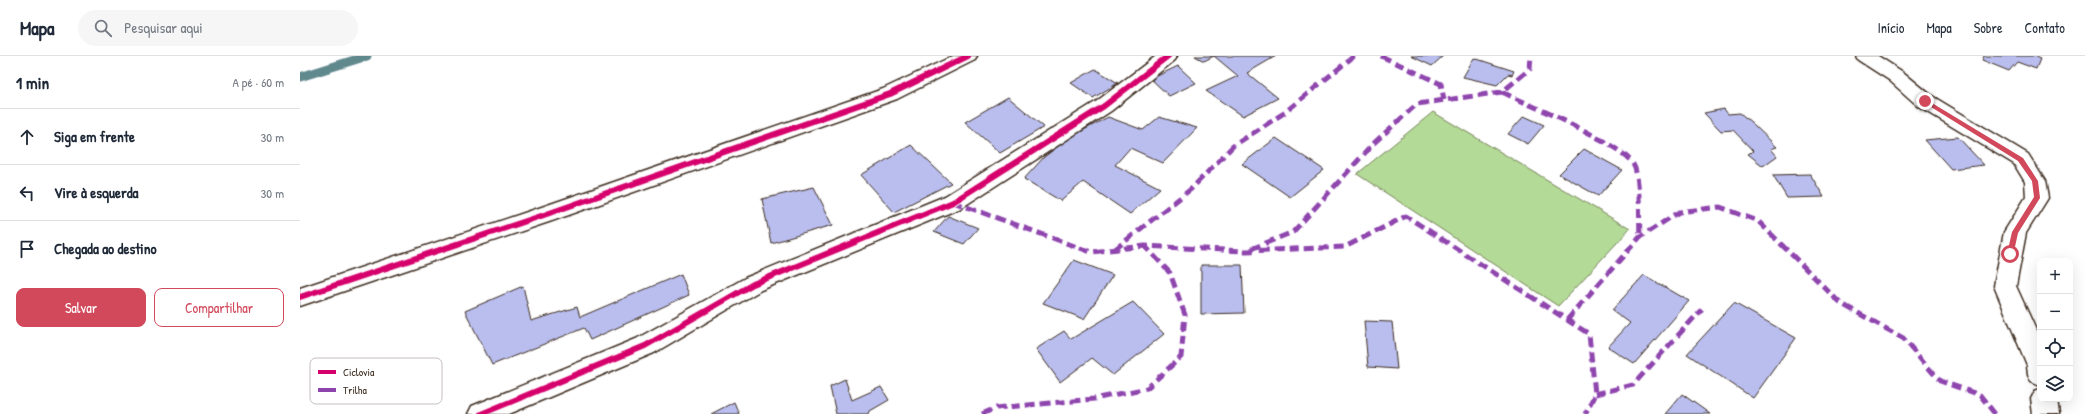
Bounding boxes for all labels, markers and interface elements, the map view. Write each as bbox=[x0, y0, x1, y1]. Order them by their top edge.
search box bbox=[78, 10, 358, 46]
text: Mapa bbox=[20, 15, 54, 41]
icon: search bbox=[92, 17, 114, 39]
text: Pesquisar aqui bbox=[124, 17, 203, 38]
text: Início bbox=[1878, 18, 1904, 37]
text: Mapa bbox=[1926, 18, 1952, 37]
text: Sobre bbox=[1974, 18, 2003, 37]
text: Contato bbox=[2025, 18, 2065, 37]
text: 1 min bbox=[16, 71, 49, 94]
text: A pé · 60 m bbox=[233, 73, 284, 91]
route end bbox=[1916, 92, 1934, 110]
icon: ahead bbox=[16, 126, 38, 148]
text: Siga em frente bbox=[54, 126, 135, 147]
text: 30 m bbox=[261, 128, 284, 146]
icon: left bbox=[16, 182, 38, 204]
text: Vire à esquerda bbox=[54, 182, 138, 203]
text: 30 m bbox=[261, 184, 284, 202]
icon: arrive bbox=[16, 238, 38, 260]
text: Chegada ao destino bbox=[54, 238, 157, 259]
route start bbox=[2001, 245, 2019, 263]
map controls bbox=[2037, 258, 2073, 402]
button: + bbox=[2037, 258, 2073, 294]
button: Salvar bbox=[16, 288, 146, 327]
button: Compartilhar bbox=[154, 288, 284, 327]
button: − bbox=[2037, 294, 2073, 330]
button: locate bbox=[2037, 330, 2073, 366]
legend bbox=[310, 358, 442, 404]
text: Ciclovia bbox=[343, 365, 375, 379]
button: layers bbox=[2037, 366, 2073, 402]
text: Trilha bbox=[343, 383, 367, 397]

